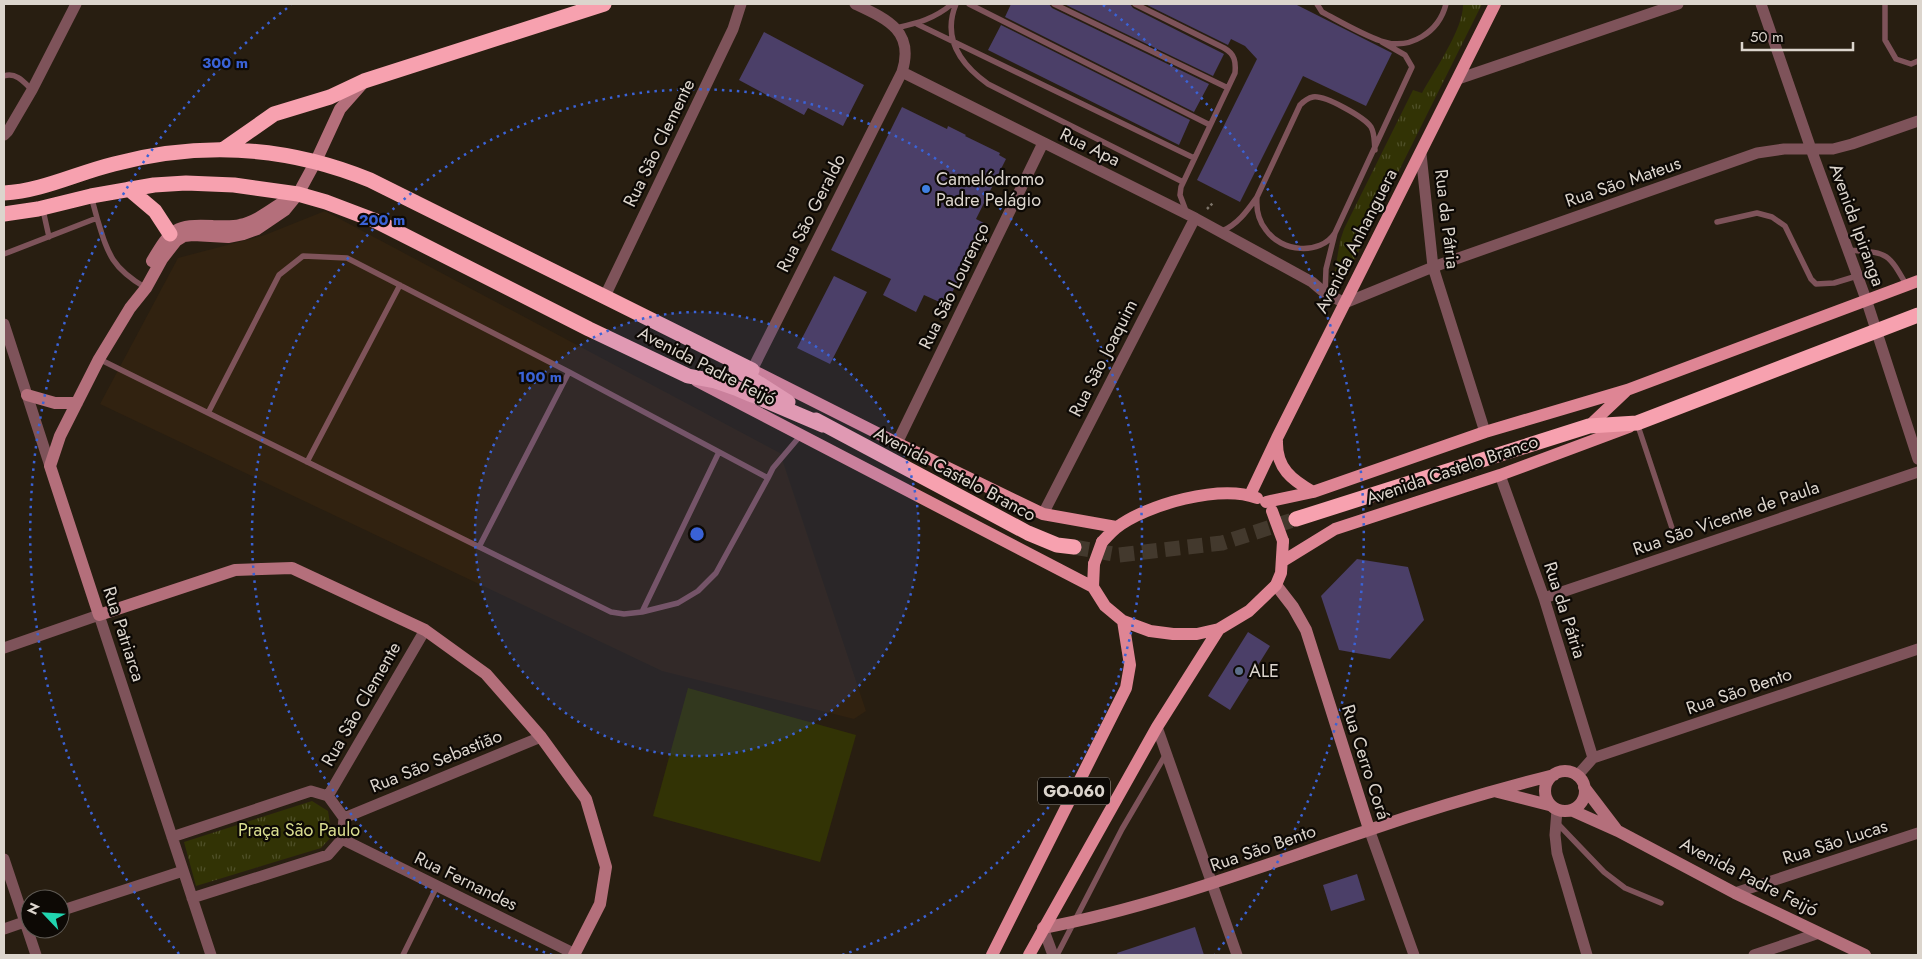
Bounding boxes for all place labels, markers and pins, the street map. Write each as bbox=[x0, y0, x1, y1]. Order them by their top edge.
place label: Camelódromo Padre Pelágio bbox=[936, 166, 1044, 213]
marker: Camelódromo Padre Pelágio bbox=[920, 183, 932, 195]
centre of rings bbox=[688, 525, 706, 543]
place label: ALE bbox=[1249, 658, 1279, 684]
marker: ALE bbox=[1233, 665, 1245, 677]

